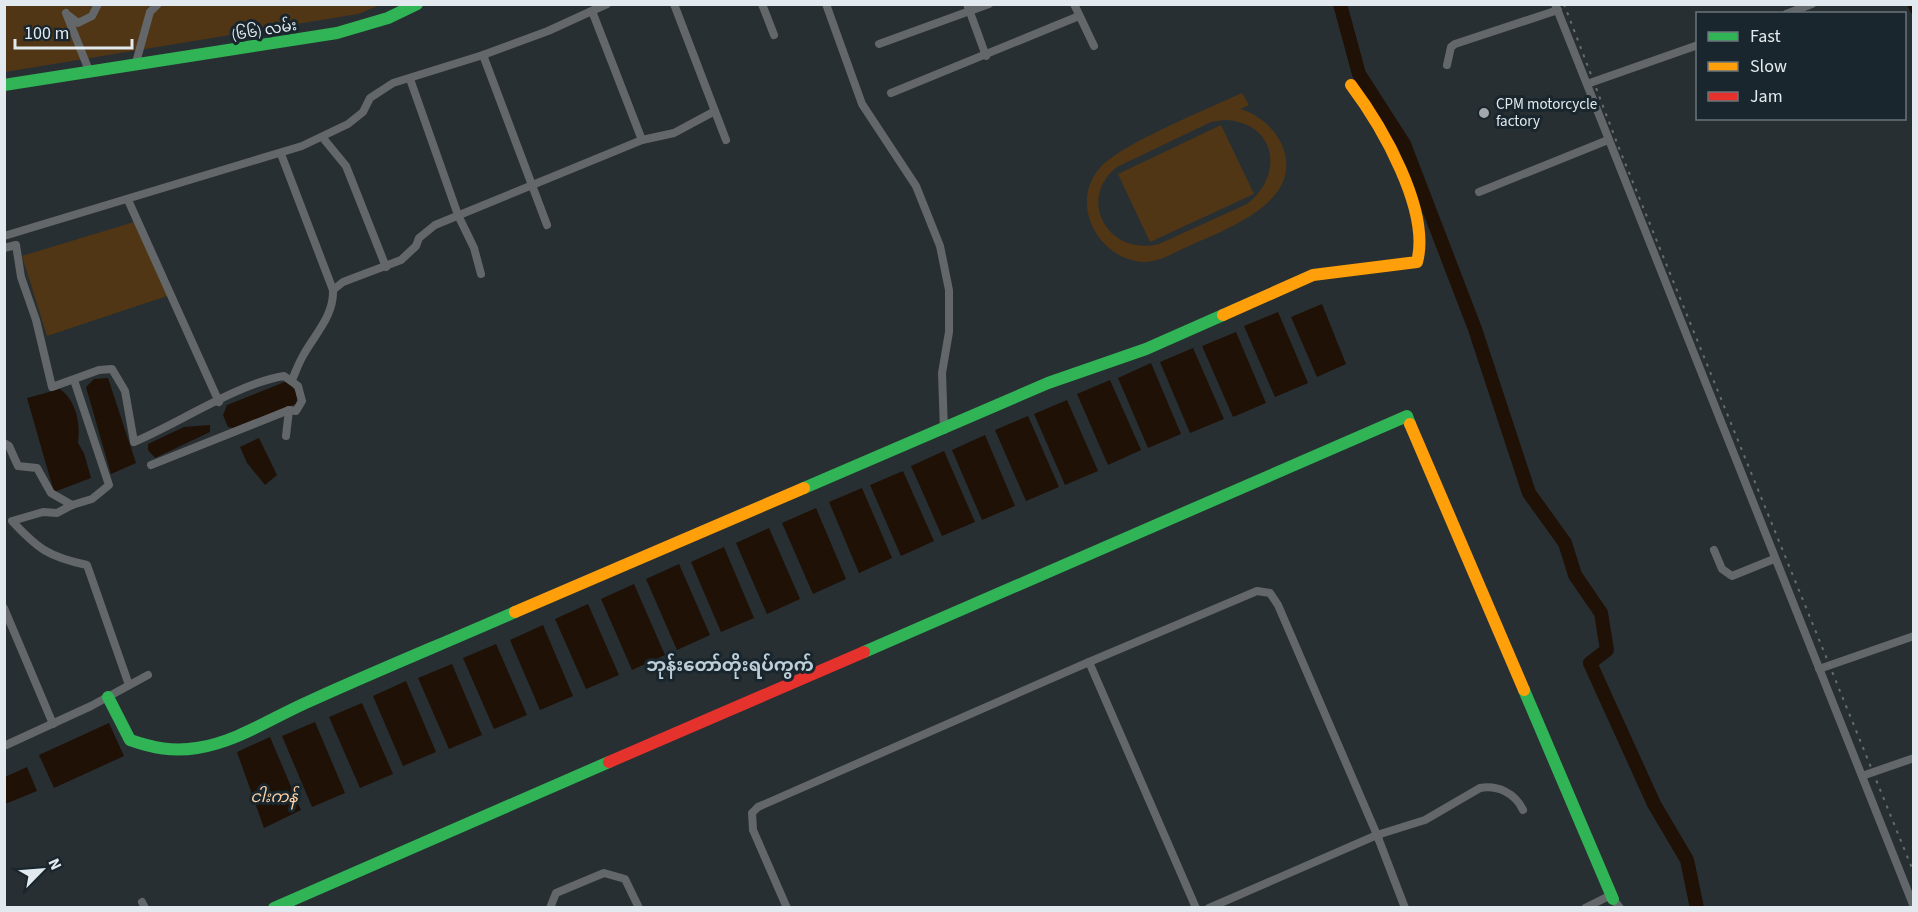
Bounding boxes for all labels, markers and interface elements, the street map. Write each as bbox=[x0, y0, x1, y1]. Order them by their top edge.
scale bar bbox=[15, 12, 132, 50]
legend bbox=[1696, 12, 1906, 120]
street label: (၆၆) လမ်း bbox=[230, 15, 298, 46]
text: 100 m bbox=[24, 21, 69, 46]
text: Fast bbox=[1750, 24, 1781, 49]
text: Slow bbox=[1750, 54, 1787, 79]
text: Jam bbox=[1750, 84, 1783, 109]
place label: CPM motorcycle factory bbox=[1496, 94, 1597, 132]
marker: CPM motorcycle factory bbox=[1477, 106, 1491, 120]
district label: ဘုန်းတော်တိုးရပ်ကွက် bbox=[646, 653, 814, 679]
water label: ငါးကန် bbox=[250, 785, 300, 810]
north arrow bbox=[12, 840, 72, 900]
text: N bbox=[42, 855, 67, 874]

